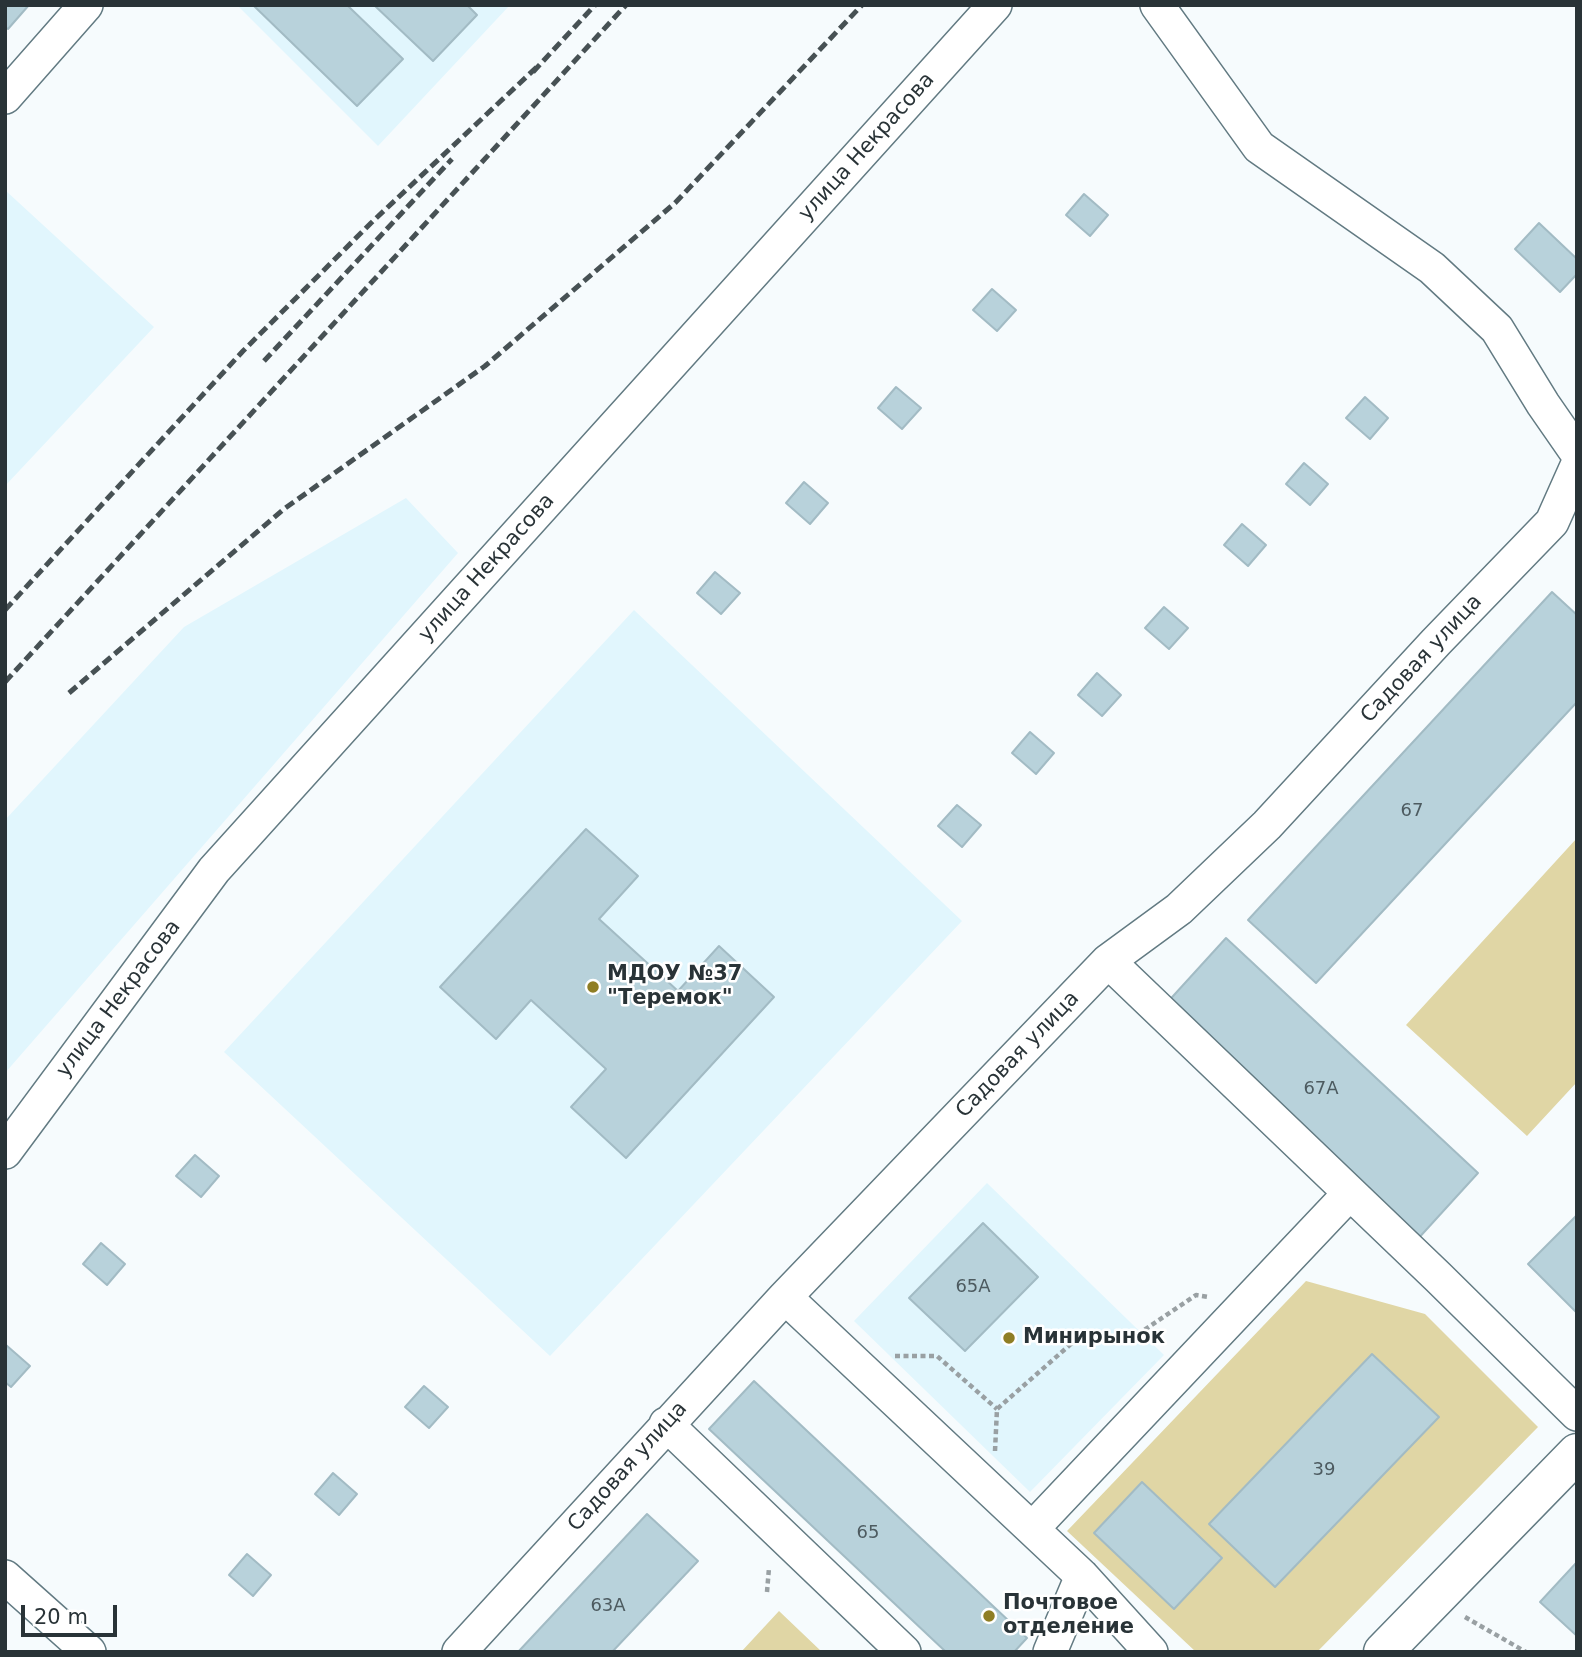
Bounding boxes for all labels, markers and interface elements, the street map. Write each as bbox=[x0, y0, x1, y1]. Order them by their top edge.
street label: улица Некрасова bbox=[794, 68, 940, 226]
street label: улица Некрасова bbox=[414, 489, 560, 647]
street label: Садовая улица bbox=[1356, 590, 1488, 728]
house number: 67 bbox=[1401, 800, 1423, 822]
street label: улица Некрасова bbox=[52, 915, 186, 1083]
place label: МДОУ №37 "Теремок" bbox=[607, 962, 742, 1012]
marker: МДОУ №37 "Теремок" bbox=[585, 979, 601, 995]
street label: Садовая улица bbox=[951, 987, 1085, 1123]
house number: 67А bbox=[1303, 1078, 1339, 1100]
house number: 65А bbox=[955, 1276, 991, 1298]
place label: Минирынок bbox=[1023, 1325, 1165, 1351]
marker: Минирынок bbox=[1001, 1330, 1017, 1346]
street label: Садовая улица bbox=[563, 1397, 693, 1537]
house number: 39 bbox=[1313, 1459, 1335, 1481]
house number: 65 bbox=[857, 1522, 879, 1544]
scale bar bbox=[24, 1590, 121, 1634]
place label: Почтовое отделение bbox=[1003, 1591, 1134, 1641]
house number: 63А bbox=[590, 1595, 626, 1617]
text: 20 m bbox=[34, 1605, 88, 1629]
marker: Почтовое отделение bbox=[981, 1608, 997, 1624]

